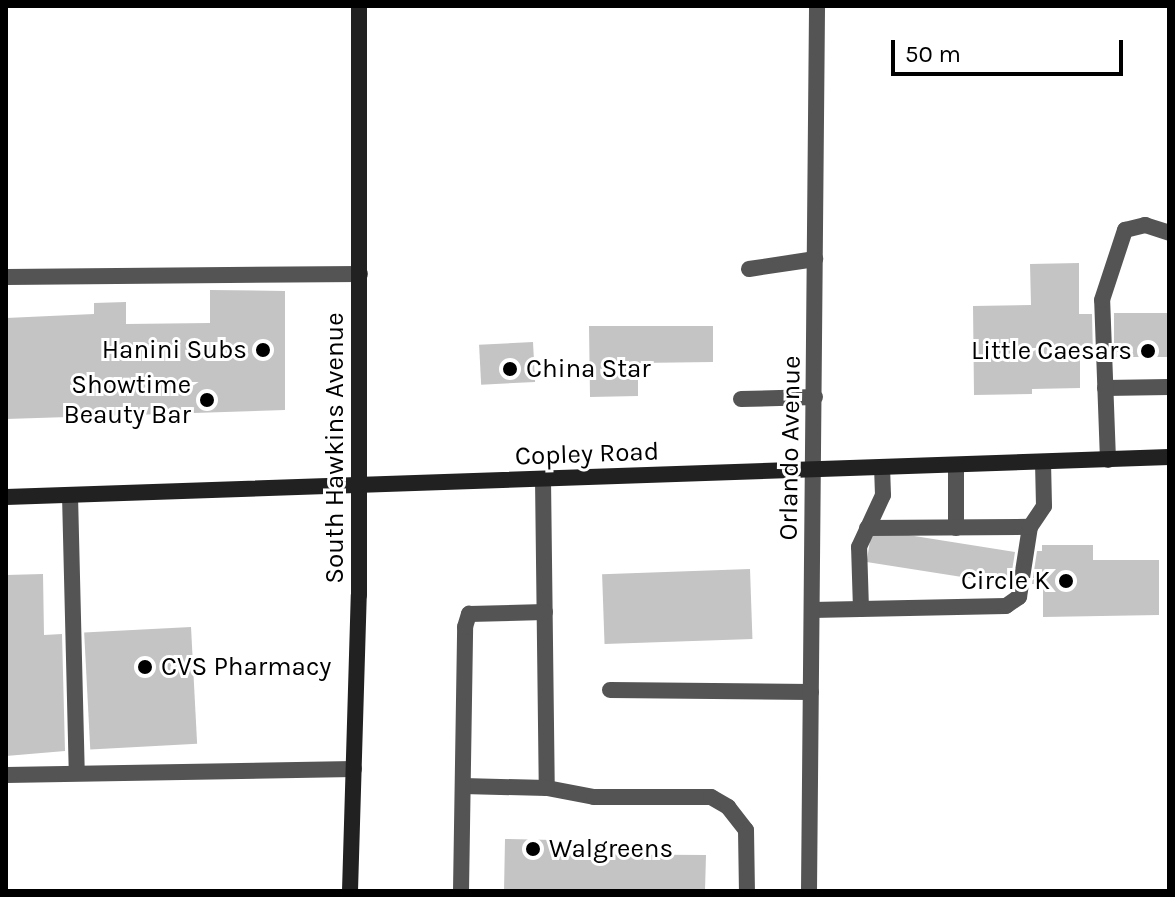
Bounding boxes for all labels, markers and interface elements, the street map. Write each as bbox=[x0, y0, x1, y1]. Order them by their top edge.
scale bar bbox=[895, 24, 1127, 74]
text: 50 m bbox=[905, 40, 961, 68]
street label: South Hawkins Avenue bbox=[319, 312, 351, 584]
place label: Hanini Subs bbox=[102, 334, 247, 366]
place label: Little Caesars bbox=[971, 335, 1132, 367]
marker: Hanini Subs bbox=[254, 341, 272, 359]
marker: Little Caesars bbox=[1139, 342, 1157, 360]
place label: China Star bbox=[526, 353, 651, 385]
street label: Orlando Avenue bbox=[773, 355, 807, 541]
marker: China Star bbox=[501, 360, 519, 378]
place label: Showtime Beauty Bar bbox=[64, 369, 191, 430]
marker: Showtime Beauty Bar bbox=[198, 391, 216, 409]
street label: Copley Road bbox=[514, 436, 660, 472]
place label: Circle K bbox=[961, 565, 1050, 597]
marker: Circle K bbox=[1057, 572, 1075, 590]
place label: CVS Pharmacy bbox=[161, 651, 331, 683]
marker: CVS Pharmacy bbox=[136, 658, 154, 676]
place label: Walgreens bbox=[549, 833, 673, 865]
marker: Walgreens bbox=[524, 840, 542, 858]

